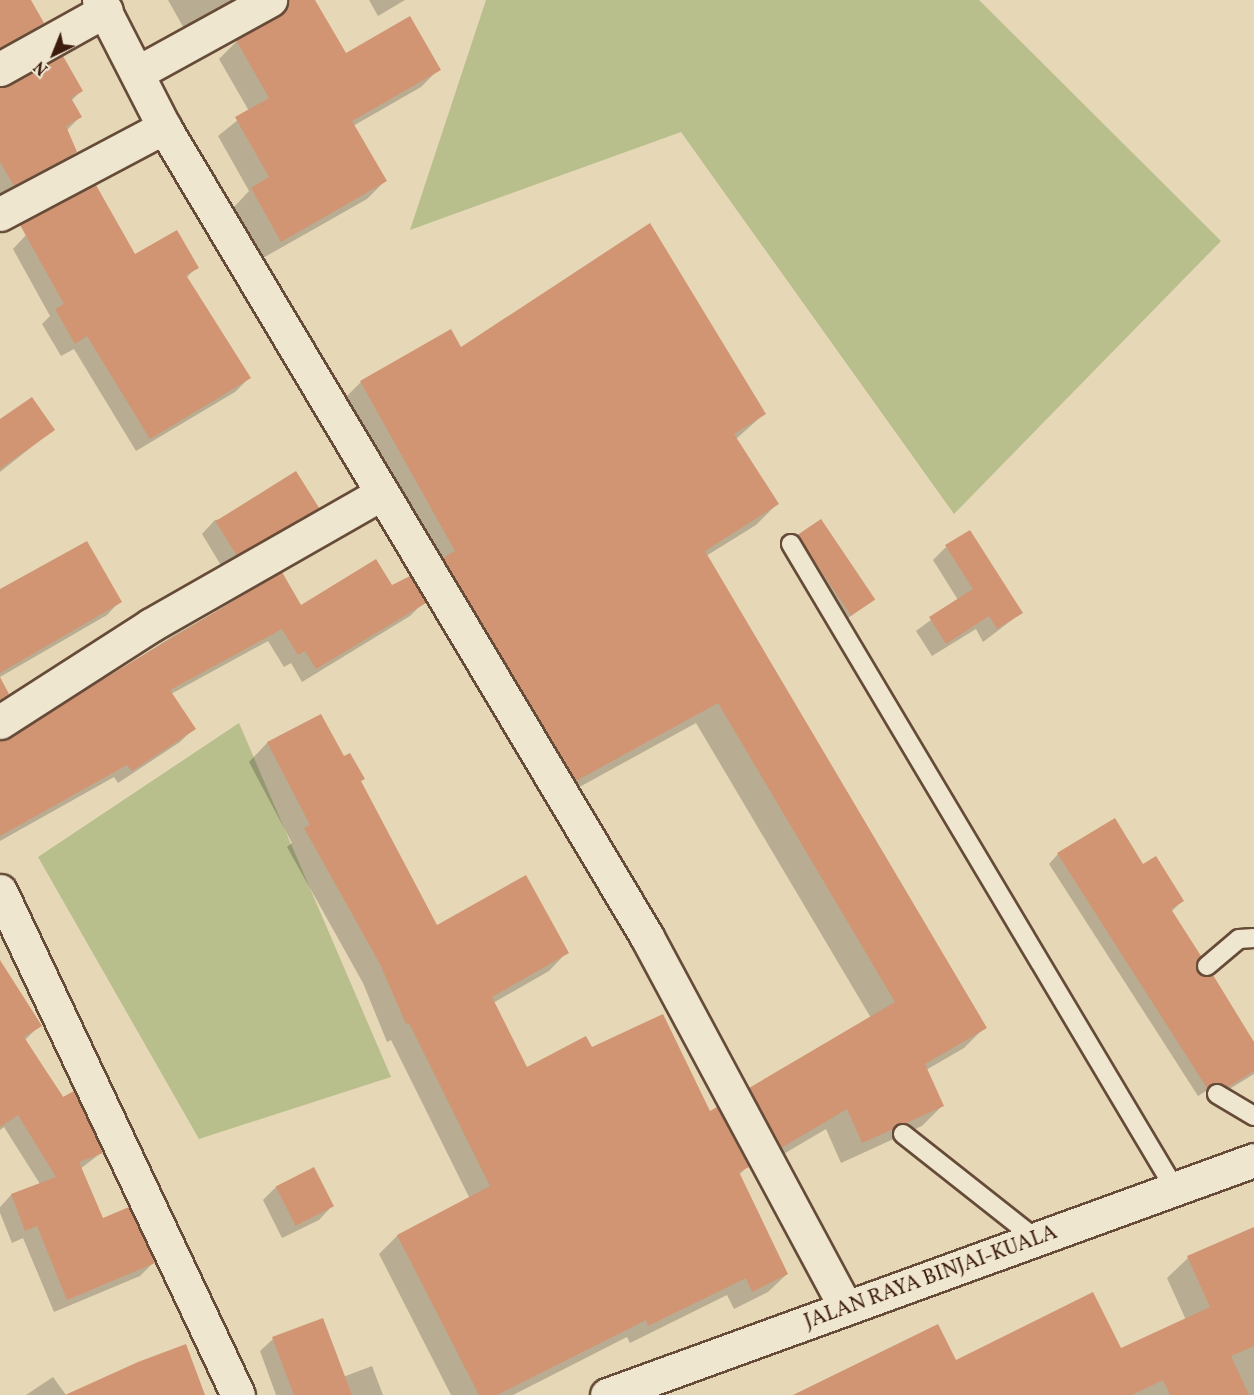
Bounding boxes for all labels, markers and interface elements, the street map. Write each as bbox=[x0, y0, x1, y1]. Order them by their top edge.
north arrow bbox=[24, 24, 84, 84]
text: N bbox=[30, 55, 53, 79]
street label: JALAN RAYA BINJAI-KUALA bbox=[801, 1220, 1061, 1336]

